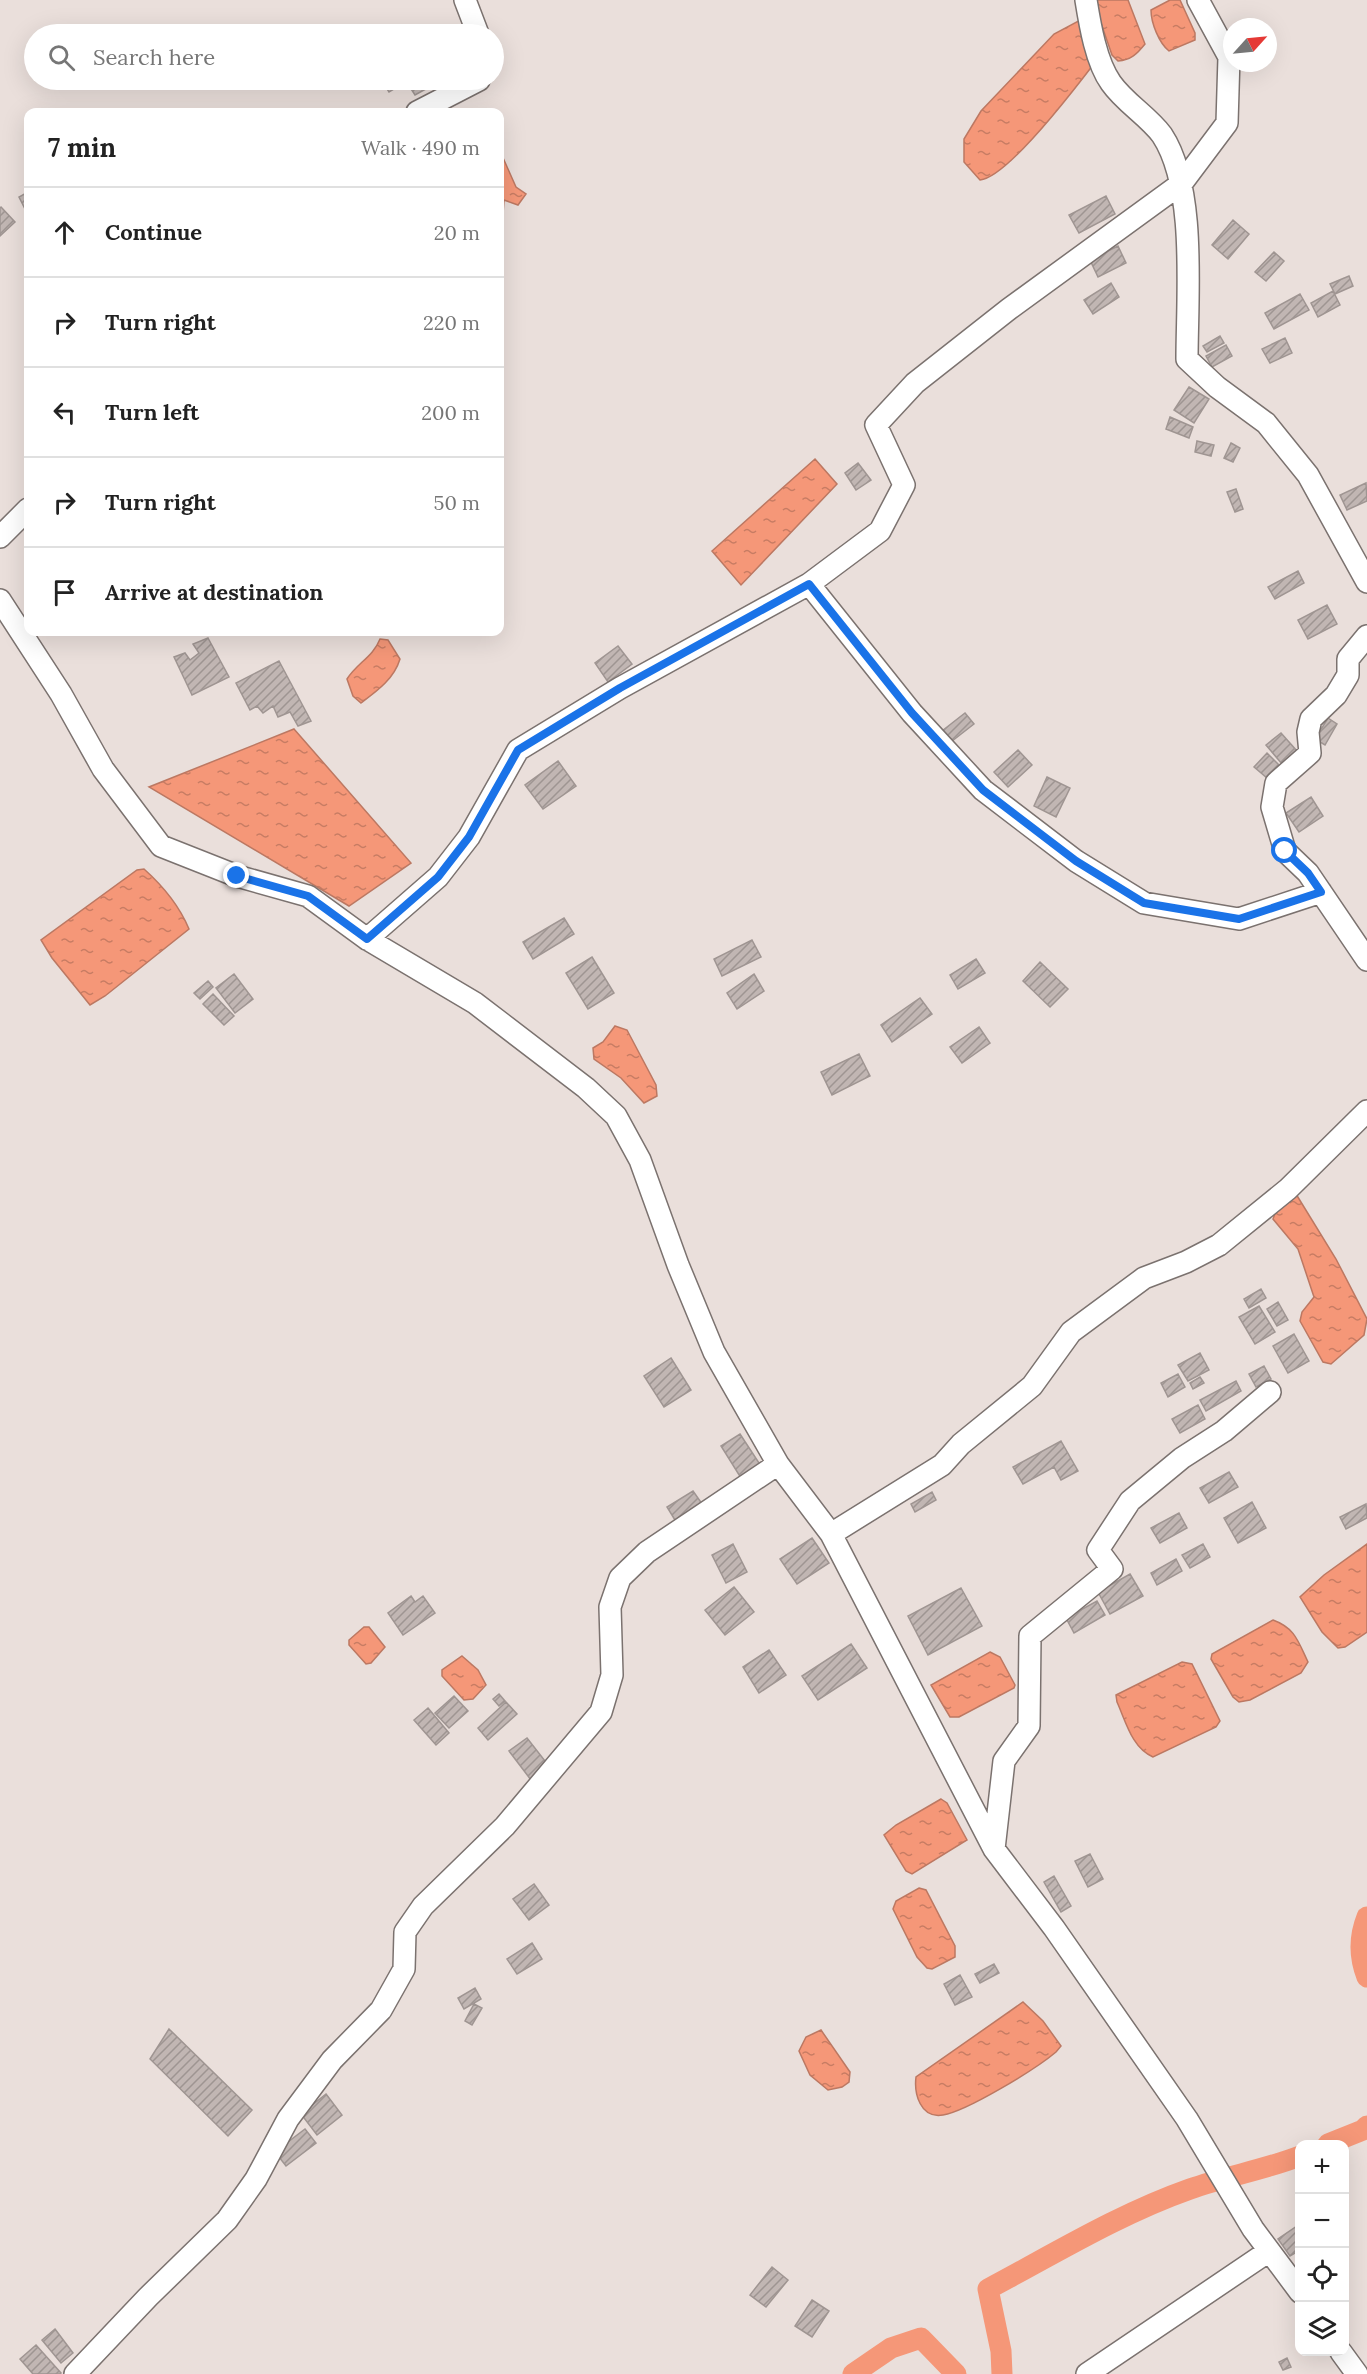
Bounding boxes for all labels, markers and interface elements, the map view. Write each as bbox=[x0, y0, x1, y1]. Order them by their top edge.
north arrow bbox=[1223, 18, 1277, 72]
search box bbox=[24, 24, 504, 90]
icon: search bbox=[45, 41, 78, 74]
text: Search here bbox=[93, 43, 215, 71]
text: 7 min bbox=[48, 131, 116, 164]
text: Walk · 490 m bbox=[361, 135, 480, 160]
icon: ahead bbox=[48, 216, 81, 249]
text: Continue bbox=[105, 218, 202, 246]
text: 20 m bbox=[434, 220, 480, 245]
icon: right bbox=[48, 306, 81, 339]
text: Turn right bbox=[105, 308, 216, 336]
text: 220 m bbox=[423, 310, 480, 335]
icon: left bbox=[48, 396, 81, 429]
text: Turn left bbox=[105, 398, 199, 426]
text: 200 m bbox=[421, 400, 480, 425]
icon: right bbox=[48, 486, 81, 519]
text: Turn right bbox=[105, 488, 216, 516]
text: 50 m bbox=[434, 490, 480, 515]
icon: arrive bbox=[48, 576, 81, 609]
text: Arrive at destination bbox=[105, 578, 323, 606]
route start bbox=[1271, 837, 1297, 863]
route end bbox=[223, 862, 249, 888]
map controls bbox=[1295, 2140, 1349, 2356]
button: + bbox=[1295, 2140, 1349, 2194]
button: − bbox=[1295, 2194, 1349, 2248]
button: locate bbox=[1295, 2248, 1349, 2302]
button: layers bbox=[1295, 2302, 1349, 2356]

